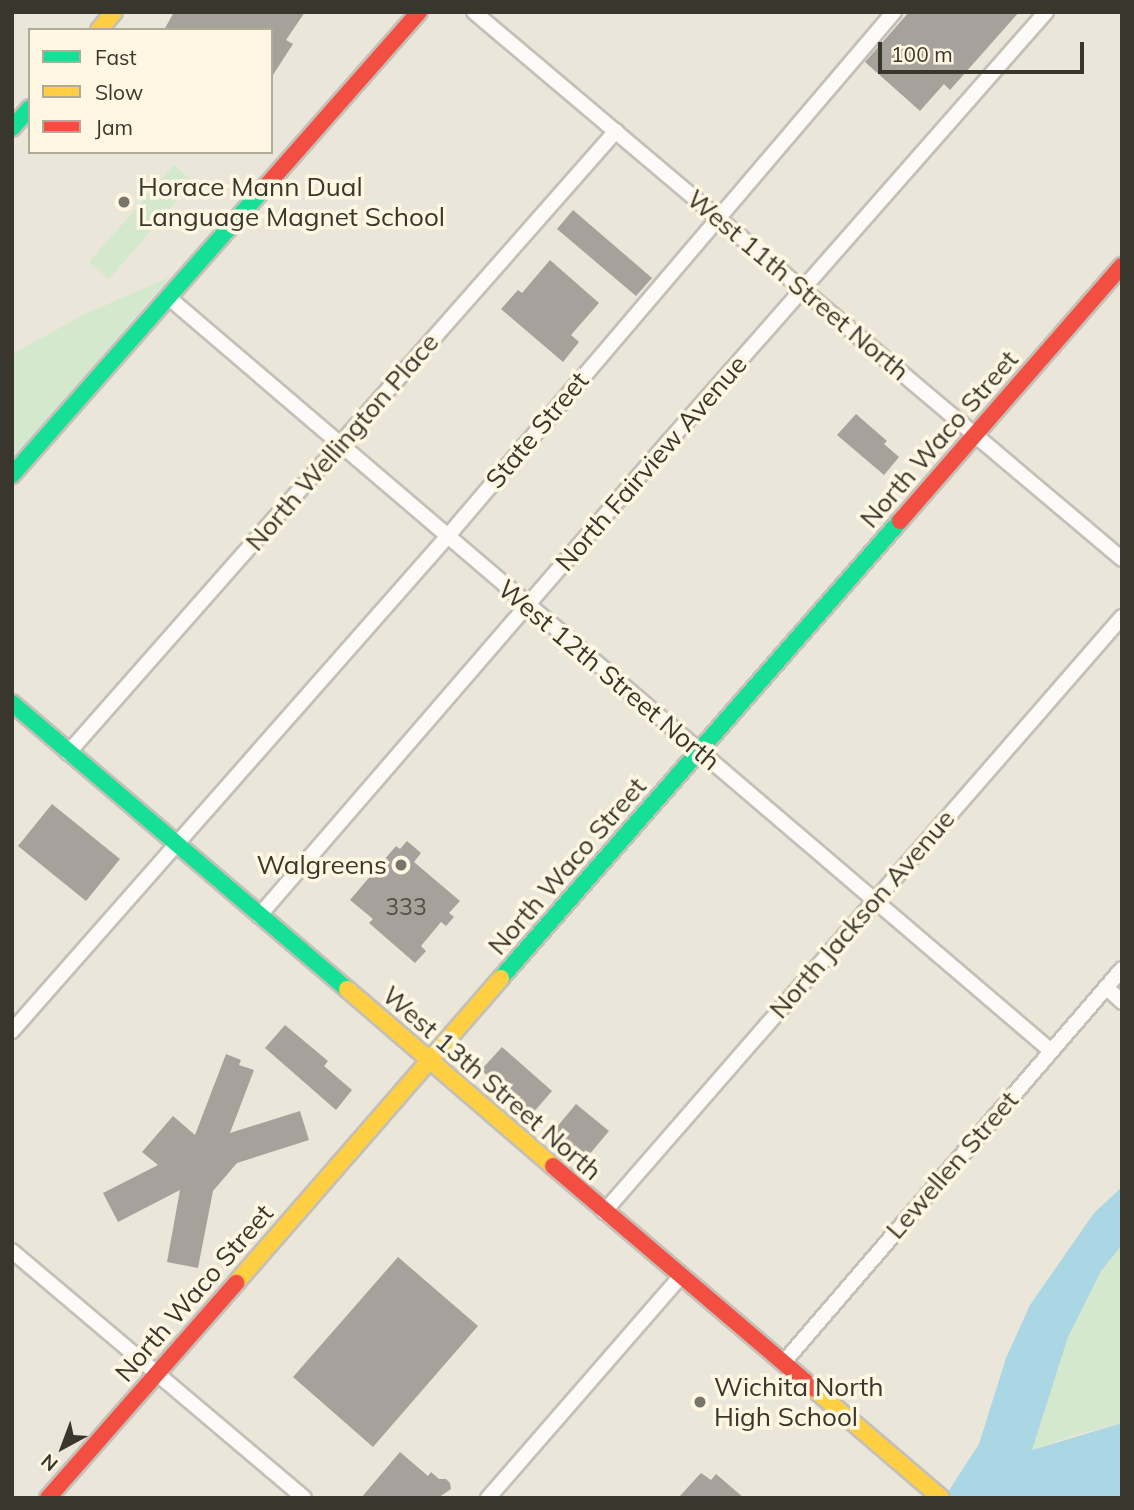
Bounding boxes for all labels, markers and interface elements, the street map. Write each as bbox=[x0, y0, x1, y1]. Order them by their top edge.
legend bbox=[28, 28, 273, 154]
scale bar bbox=[882, 28, 1088, 72]
text: 100 m bbox=[891, 41, 953, 67]
text: Fast bbox=[95, 44, 137, 70]
text: Slow bbox=[95, 79, 143, 105]
text: Jam bbox=[95, 114, 133, 140]
place label: Horace Mann Dual Language Magnet School bbox=[138, 171, 445, 232]
street label: West 11th Street North bbox=[681, 183, 915, 387]
marker: Horace Mann Dual Language Magnet School bbox=[116, 194, 132, 210]
street label: North Wellington Place bbox=[239, 327, 445, 557]
street label: North Waco Street bbox=[854, 344, 1024, 534]
street label: North Fairview Avenue bbox=[549, 349, 753, 577]
street label: State Street bbox=[479, 365, 595, 495]
street label: West 12th Street North bbox=[492, 573, 726, 777]
street label: North Waco Street bbox=[482, 771, 652, 961]
street label: North Jackson Avenue bbox=[763, 803, 961, 1025]
place label: Walgreens bbox=[256, 849, 387, 881]
marker: Walgreens bbox=[393, 857, 409, 873]
house number: 333 bbox=[385, 893, 427, 921]
street label: West 13th Street North bbox=[376, 979, 608, 1187]
street label: Lewellen Street bbox=[880, 1085, 1024, 1245]
street label: North Waco Street bbox=[109, 1198, 279, 1388]
place label: Wichita North High School bbox=[714, 1371, 884, 1432]
marker: Wichita North High School bbox=[692, 1394, 708, 1410]
north arrow bbox=[28, 1412, 98, 1482]
text: N bbox=[36, 1449, 63, 1477]

